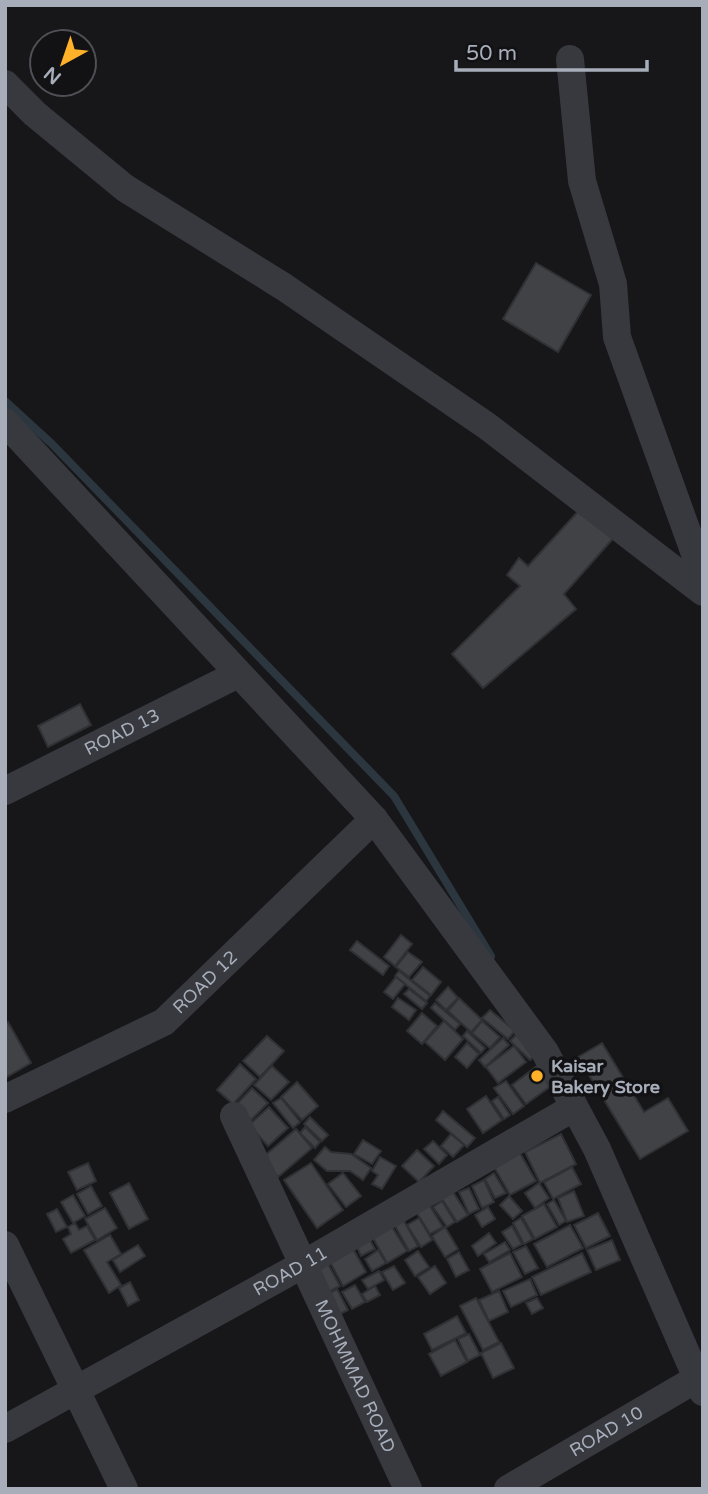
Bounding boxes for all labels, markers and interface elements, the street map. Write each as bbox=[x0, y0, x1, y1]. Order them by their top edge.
north arrow bbox=[28, 28, 98, 98]
scale bar bbox=[456, 28, 647, 72]
text: 50 m bbox=[466, 41, 517, 66]
text: N bbox=[40, 62, 66, 89]
street label: ROAD 13 bbox=[81, 704, 163, 760]
street label: ROAD 12 bbox=[168, 946, 242, 1018]
place label: Kaisar Bakery Store bbox=[551, 1055, 660, 1098]
marker: Kaisar Bakery Store bbox=[529, 1068, 545, 1084]
street label: ROAD 11 bbox=[249, 1242, 331, 1301]
street label: MOHMMAD ROAD bbox=[310, 1296, 400, 1456]
street label: ROAD 10 bbox=[566, 1401, 647, 1462]

